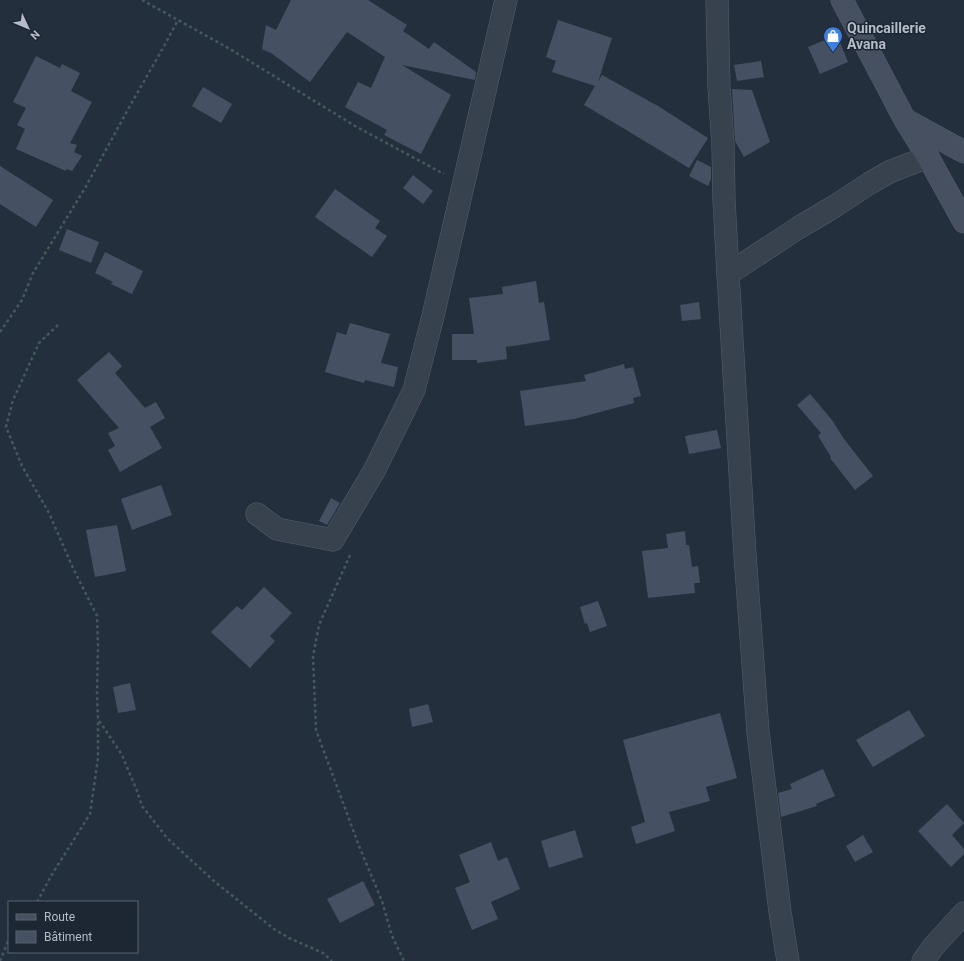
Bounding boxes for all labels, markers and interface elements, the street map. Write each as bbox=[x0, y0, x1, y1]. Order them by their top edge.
north arrow bbox=[8, 8, 48, 48]
place label: Quincaillerie Avana bbox=[847, 20, 926, 52]
shop icon: Quincaillerie Avana bbox=[822, 25, 844, 53]
text: N bbox=[27, 27, 42, 42]
legend bbox=[8, 901, 138, 953]
text: Route bbox=[44, 910, 75, 924]
text: Bâtiment bbox=[44, 930, 92, 944]

